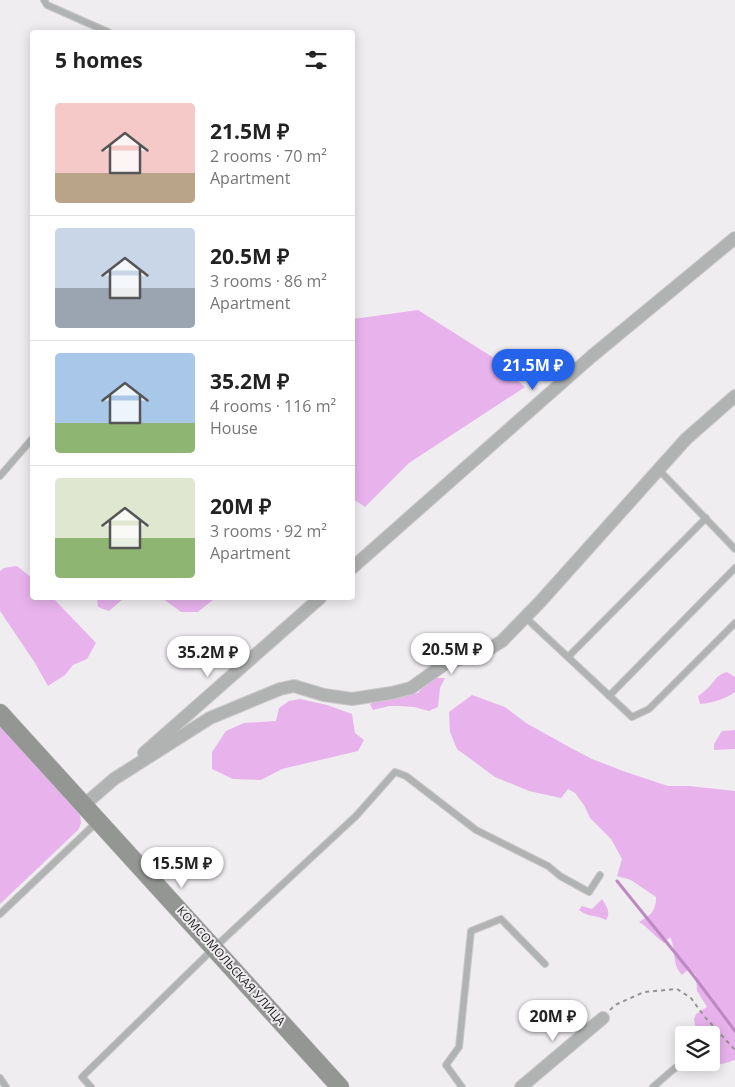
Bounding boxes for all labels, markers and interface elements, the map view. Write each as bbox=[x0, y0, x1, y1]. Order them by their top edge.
text: 5 homes bbox=[55, 46, 143, 74]
icon: filters bbox=[302, 46, 330, 74]
text: 21.5M ₽ bbox=[210, 117, 290, 145]
icon: home bbox=[95, 123, 155, 183]
text: 2 rooms · 70 m² bbox=[210, 145, 327, 167]
text: Apartment bbox=[210, 167, 290, 189]
text: 20.5M ₽ bbox=[210, 242, 290, 270]
icon: home bbox=[95, 248, 155, 308]
text: 3 rooms · 86 m² bbox=[210, 270, 327, 292]
text: Apartment bbox=[210, 292, 290, 314]
pin: 21.5M ₽ bbox=[487, 348, 579, 391]
text: 21.5M ₽ bbox=[503, 354, 563, 376]
text: 35.2M ₽ bbox=[210, 367, 290, 395]
icon: home bbox=[95, 373, 155, 433]
text: 4 rooms · 116 m² bbox=[210, 395, 336, 417]
text: House bbox=[210, 417, 258, 439]
text: 20M ₽ bbox=[210, 492, 272, 520]
icon: home bbox=[95, 498, 155, 558]
text: 3 rooms · 92 m² bbox=[210, 520, 327, 542]
text: Apartment bbox=[210, 542, 290, 564]
pin: 20.5M ₽ bbox=[406, 632, 498, 675]
pin: 35.2M ₽ bbox=[162, 636, 254, 678]
text: 20.5M ₽ bbox=[422, 638, 482, 660]
text: 35.2M ₽ bbox=[178, 641, 238, 663]
pin: 15.5M ₽ bbox=[136, 846, 228, 889]
text: 15.5M ₽ bbox=[152, 852, 212, 874]
street label: КОМСОМОЛЬСКАЯ УЛИЦА bbox=[173, 902, 290, 1029]
pin: 20M ₽ bbox=[518, 1000, 588, 1042]
text: 20M ₽ bbox=[530, 1005, 576, 1027]
map controls bbox=[675, 1026, 720, 1071]
button: layers bbox=[675, 1026, 720, 1071]

